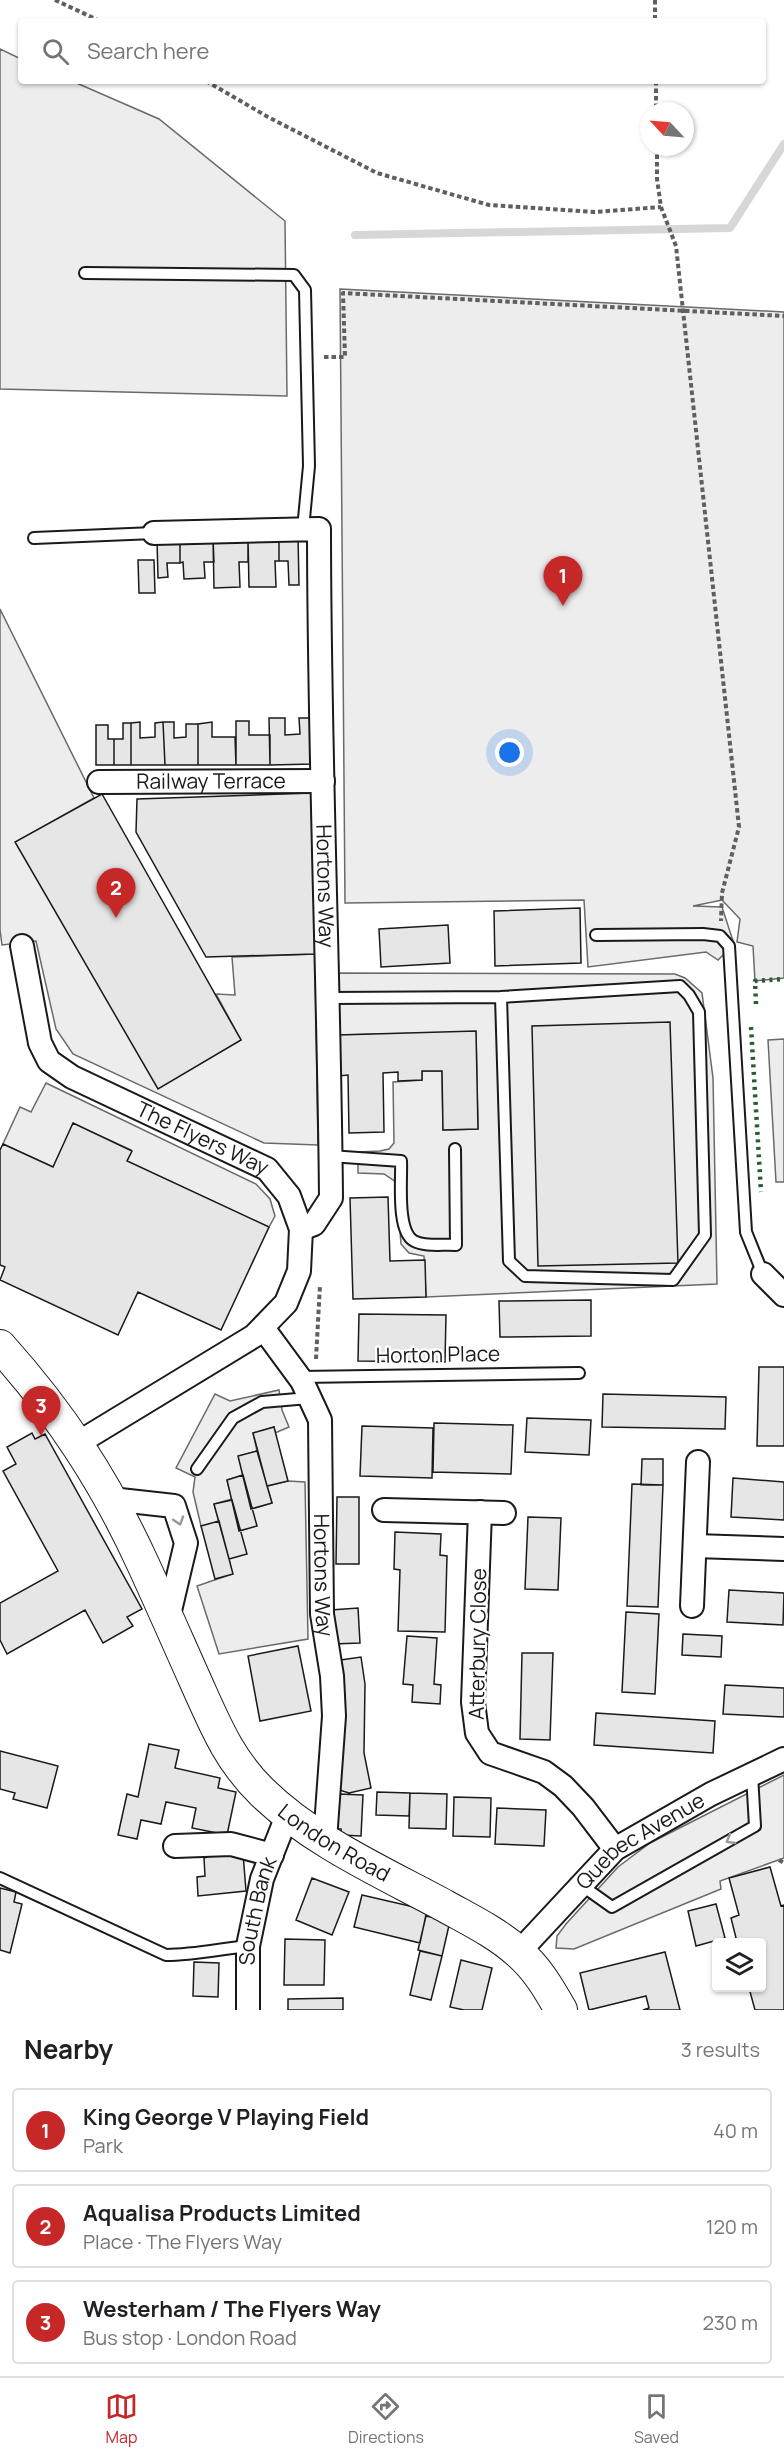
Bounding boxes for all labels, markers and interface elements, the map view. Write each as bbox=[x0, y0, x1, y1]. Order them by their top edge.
search box bbox=[18, 18, 766, 84]
icon: search bbox=[39, 35, 72, 68]
text: Search here bbox=[87, 36, 209, 66]
north arrow bbox=[640, 102, 694, 156]
pin: 1 bbox=[544, 556, 582, 606]
your location bbox=[495, 738, 524, 767]
street label: Railway Terrace bbox=[136, 766, 286, 795]
street label: Hortons Way bbox=[310, 824, 341, 948]
pin: 2 bbox=[96, 868, 136, 918]
street label: The Flyers Way bbox=[132, 1094, 274, 1181]
street label: Horton Place bbox=[376, 1339, 500, 1369]
pin: 3 bbox=[22, 1386, 60, 1436]
street label: Hortons Way bbox=[308, 1513, 340, 1639]
one-way arrow bbox=[172, 1515, 184, 1526]
street label: Atterbury Close bbox=[462, 1568, 492, 1720]
street label: Quebec Avenue bbox=[569, 1786, 709, 1895]
street label: London Road bbox=[273, 1797, 395, 1888]
one-way arrow bbox=[726, 1832, 736, 1844]
street label: South Bank bbox=[233, 1852, 283, 1965]
map controls bbox=[712, 1938, 766, 1992]
button: layers bbox=[712, 1938, 766, 1992]
text: Nearby bbox=[24, 2031, 113, 2067]
text: 3 results bbox=[681, 2036, 760, 2063]
text: King George V Playing Field bbox=[83, 2102, 369, 2132]
text: 1 bbox=[41, 2117, 50, 2144]
text: 40 m bbox=[713, 2117, 758, 2144]
text: Park bbox=[83, 2132, 123, 2159]
text: Aqualisa Products Limited bbox=[83, 2198, 361, 2228]
text: 2 bbox=[40, 2213, 51, 2240]
text: 120 m bbox=[706, 2213, 758, 2240]
text: Place · The Flyers Way bbox=[83, 2228, 282, 2255]
text: Westerham / The Flyers Way bbox=[83, 2294, 381, 2324]
text: 3 bbox=[40, 2309, 51, 2336]
text: 230 m bbox=[702, 2309, 758, 2336]
text: Bus stop · London Road bbox=[83, 2324, 297, 2351]
tab: Map bbox=[105, 2390, 138, 2448]
tab: Directions bbox=[348, 2390, 424, 2448]
tab: Saved bbox=[634, 2390, 679, 2448]

